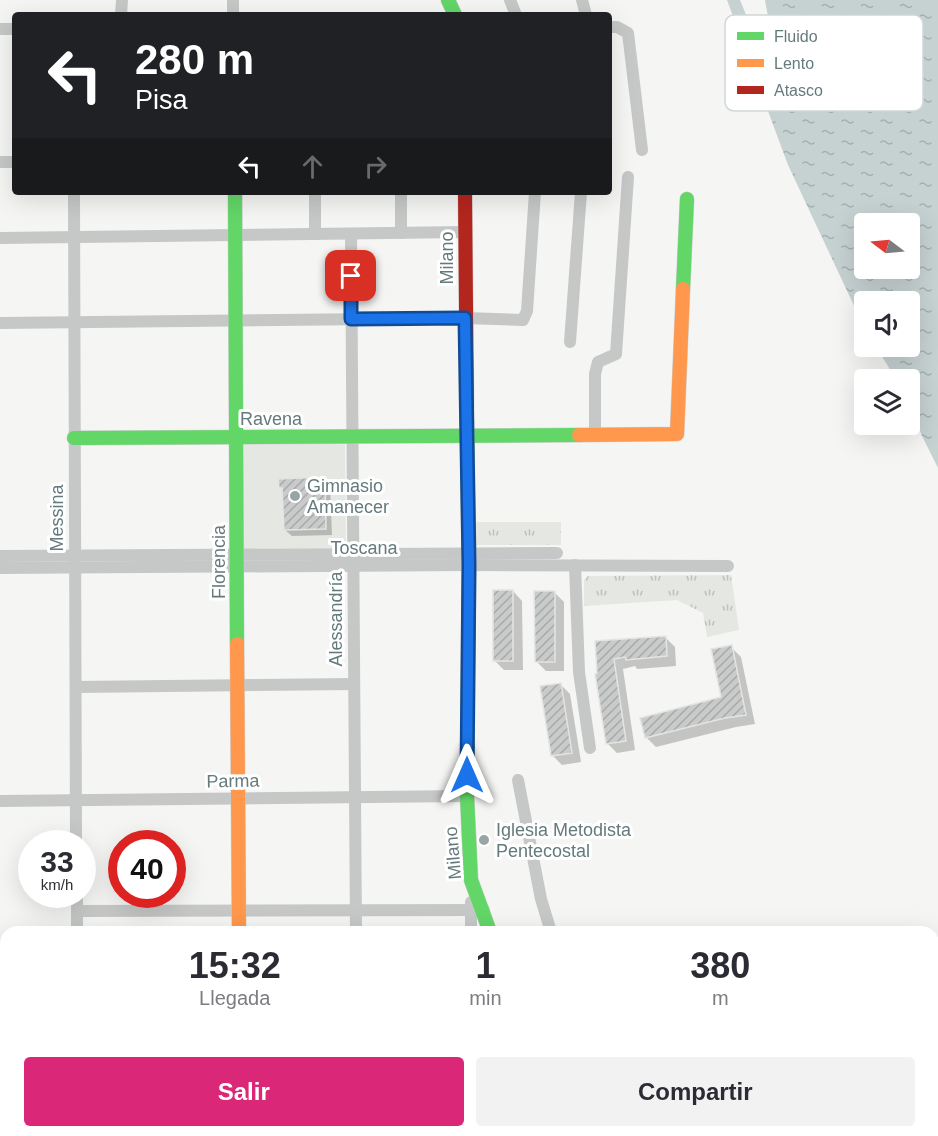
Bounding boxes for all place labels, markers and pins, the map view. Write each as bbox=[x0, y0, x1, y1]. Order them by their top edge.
pin bbox=[325, 250, 376, 301]
place label: Gimnasio Amanecer bbox=[307, 476, 389, 517]
marker: Gimnasio Amanecer bbox=[288, 489, 302, 503]
place label: Iglesia Metodista Pentecostal bbox=[496, 820, 632, 861]
marker: Iglesia Metodista Pentecostal bbox=[477, 833, 491, 847]

